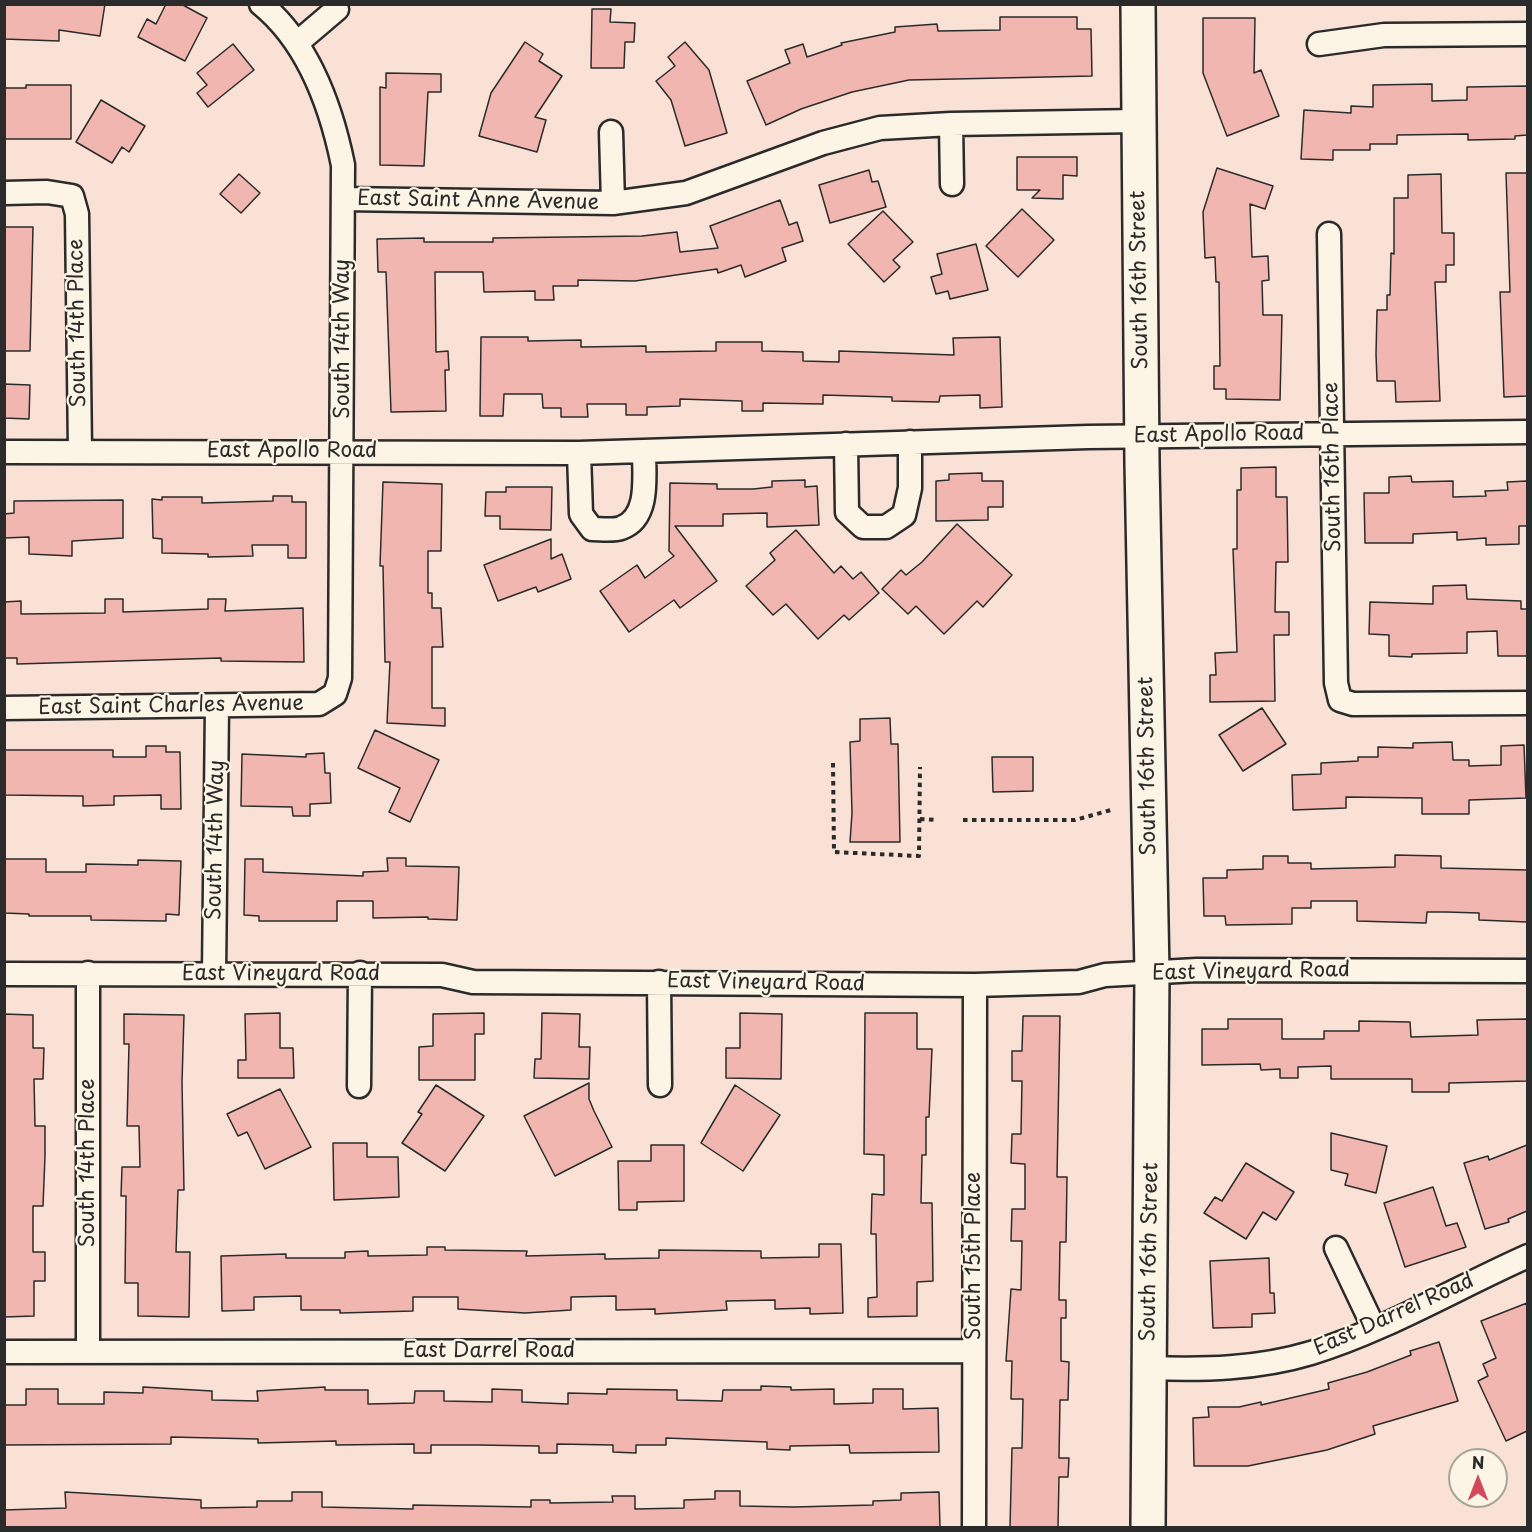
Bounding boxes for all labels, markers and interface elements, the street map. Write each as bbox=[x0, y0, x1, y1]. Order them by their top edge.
street label: East Saint Anne Avenue bbox=[357, 186, 599, 216]
street label: South 16th Street bbox=[1126, 190, 1154, 370]
street label: South 14th Place bbox=[64, 238, 92, 408]
street label: South 14th Way bbox=[330, 259, 356, 419]
street label: South 16th Place bbox=[1319, 382, 1347, 552]
street label: East Apollo Road bbox=[1133, 421, 1305, 449]
street label: East Apollo Road bbox=[207, 438, 377, 464]
street label: South 16th Street bbox=[1134, 676, 1162, 856]
street label: East Saint Charles Avenue bbox=[38, 691, 304, 721]
street label: South 14th Way bbox=[202, 760, 230, 920]
street label: East Vineyard Road bbox=[1152, 958, 1350, 986]
street label: East Vineyard Road bbox=[182, 961, 380, 987]
street label: East Vineyard Road bbox=[667, 969, 865, 997]
street label: South 14th Place bbox=[75, 1079, 101, 1247]
street label: South 16th Street bbox=[1136, 1162, 1164, 1342]
street label: South 15th Place bbox=[961, 1172, 987, 1340]
street label: East Darrel Road bbox=[1310, 1268, 1478, 1362]
street label: East Darrel Road bbox=[403, 1338, 575, 1364]
north arrow bbox=[1448, 1448, 1508, 1508]
text: N bbox=[1472, 1450, 1484, 1474]

